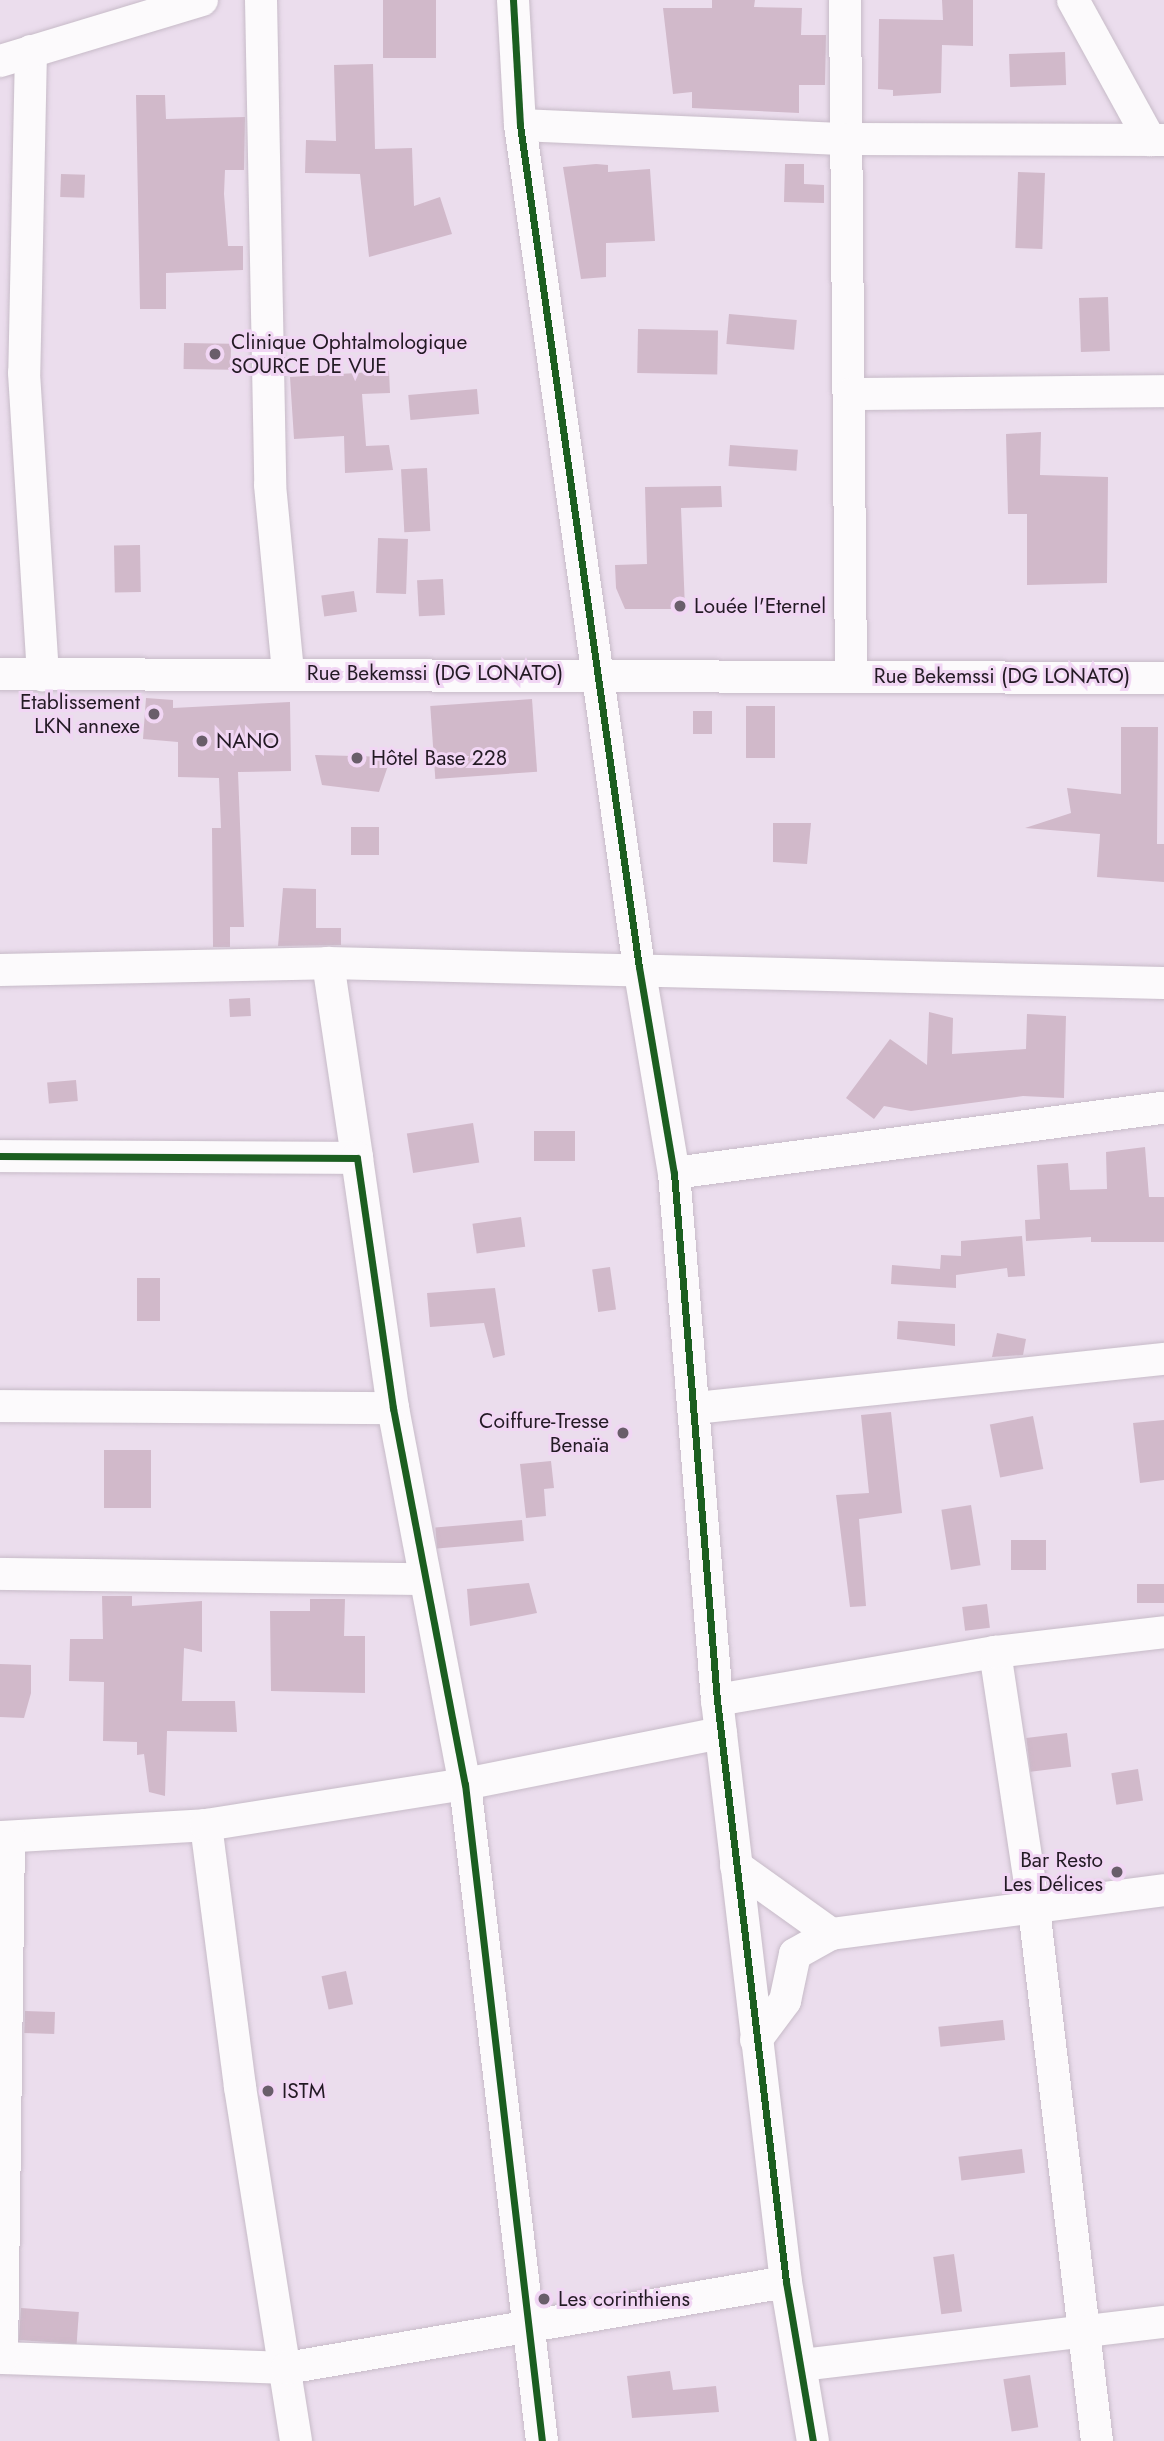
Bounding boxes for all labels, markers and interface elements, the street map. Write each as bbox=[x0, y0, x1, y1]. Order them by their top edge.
place label: Clinique Ophtalmologique SOURCE DE VUE bbox=[231, 329, 467, 379]
marker: Clinique Ophtalmologique SOURCE DE VUE bbox=[205, 344, 225, 364]
place label: Louée l'Eternel bbox=[694, 593, 826, 619]
marker: Louée l'Eternel bbox=[672, 598, 688, 614]
street label: Rue Bekemssi (DG LONATO) bbox=[307, 660, 563, 686]
street label: Rue Bekemssi (DG LONATO) bbox=[874, 663, 1130, 689]
place label: Etablissement LKN annexe bbox=[20, 689, 140, 739]
marker: Etablissement LKN annexe bbox=[146, 706, 162, 722]
place label: NANO bbox=[216, 728, 279, 754]
marker: NANO bbox=[194, 733, 210, 749]
place label: Hôtel Base 228 bbox=[371, 745, 507, 771]
marker: Hôtel Base 228 bbox=[349, 750, 365, 766]
place label: Coiffure-Tresse Benaïa bbox=[479, 1408, 609, 1458]
marker: Coiffure-Tresse Benaïa bbox=[615, 1425, 631, 1441]
place label: Bar Resto Les Délices bbox=[1003, 1847, 1103, 1897]
marker: Bar Resto Les Délices bbox=[1109, 1864, 1125, 1880]
place label: ISTM bbox=[282, 2078, 325, 2104]
marker: ISTM bbox=[260, 2083, 276, 2099]
place label: Les corinthiens bbox=[558, 2286, 690, 2312]
marker: Les corinthiens bbox=[536, 2291, 552, 2307]

